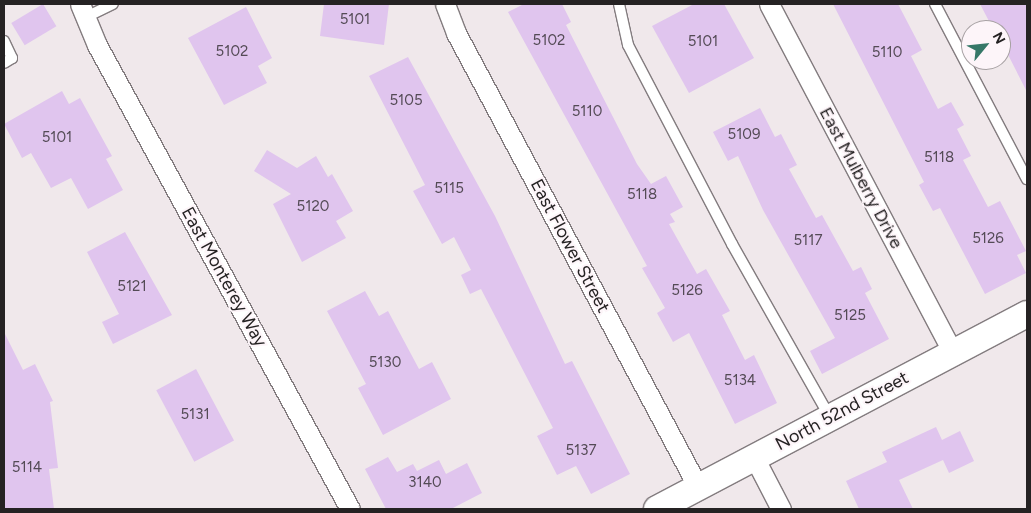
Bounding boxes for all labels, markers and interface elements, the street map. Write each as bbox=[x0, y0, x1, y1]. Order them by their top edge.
house number: 5101 bbox=[340, 11, 370, 29]
north arrow bbox=[961, 20, 1011, 70]
text: N bbox=[989, 29, 1009, 47]
house number: 5102 bbox=[533, 32, 565, 50]
house number: 5101 bbox=[688, 33, 718, 51]
house number: 5102 bbox=[216, 43, 248, 61]
house number: 5110 bbox=[872, 44, 902, 62]
house number: 5105 bbox=[389, 92, 423, 110]
house number: 5110 bbox=[572, 103, 602, 121]
street label: East Mulberry Drive bbox=[815, 104, 907, 252]
house number: 5109 bbox=[728, 126, 760, 144]
house number: 5101 bbox=[42, 129, 72, 147]
house number: 5118 bbox=[924, 149, 954, 167]
street label: East Flower Street bbox=[526, 176, 614, 316]
house number: 5115 bbox=[434, 180, 464, 198]
house number: 5118 bbox=[627, 186, 657, 204]
house number: 5120 bbox=[297, 198, 329, 216]
street label: East Monterey Way bbox=[177, 203, 271, 351]
house number: 5126 bbox=[972, 230, 1004, 248]
house number: 5117 bbox=[793, 232, 823, 250]
house number: 5121 bbox=[117, 278, 147, 296]
house number: 5126 bbox=[671, 282, 703, 300]
house number: 5125 bbox=[834, 307, 866, 325]
house number: 5130 bbox=[369, 354, 401, 372]
street label: North 52nd Street bbox=[772, 367, 912, 455]
house number: 5134 bbox=[724, 372, 756, 390]
house number: 5131 bbox=[180, 406, 210, 424]
house number: 5137 bbox=[565, 442, 597, 460]
house number: 5114 bbox=[12, 459, 42, 477]
house number: 3140 bbox=[408, 474, 442, 492]

